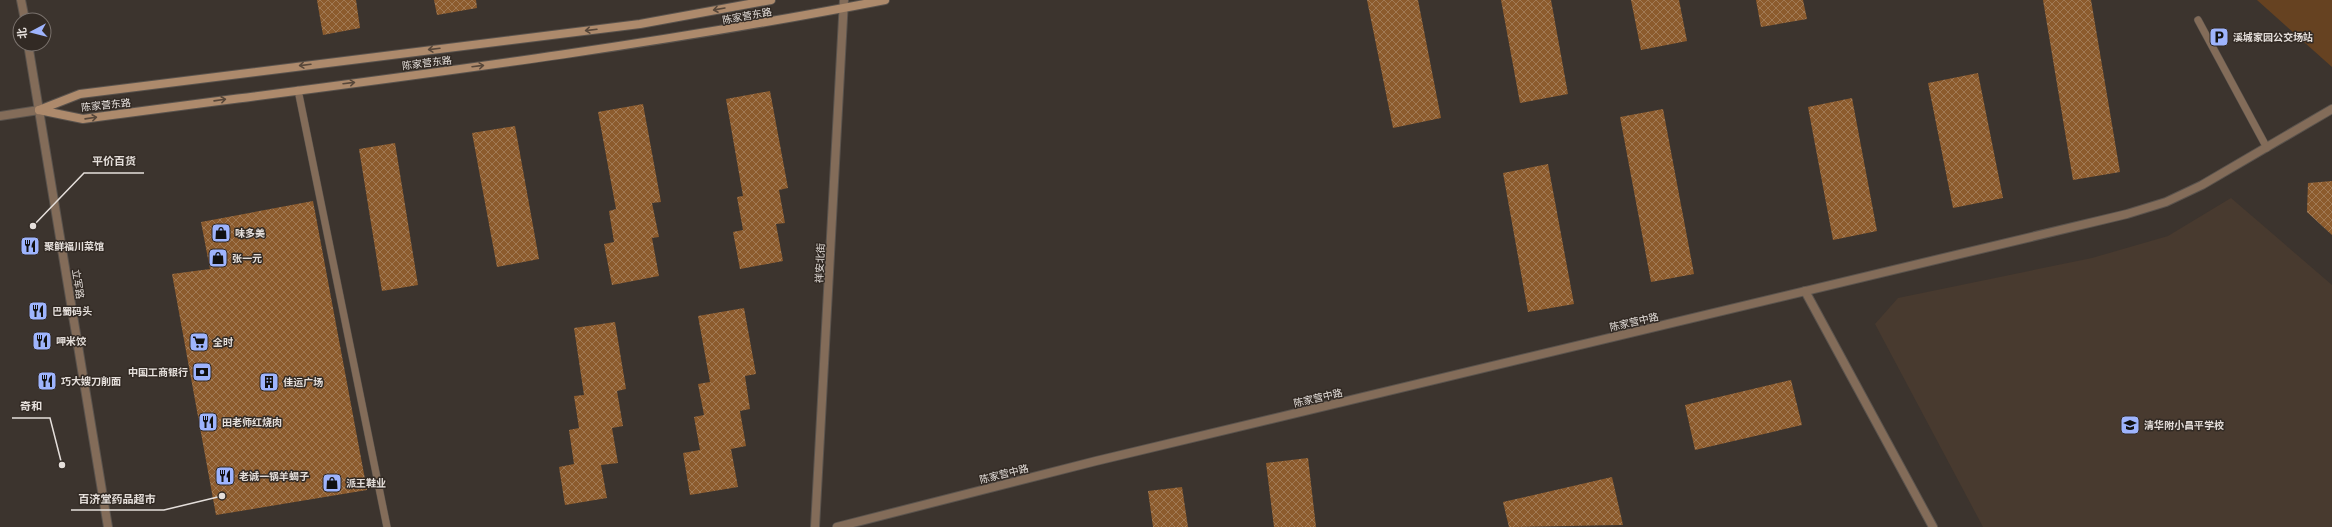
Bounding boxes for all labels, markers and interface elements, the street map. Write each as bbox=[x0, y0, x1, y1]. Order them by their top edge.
one-way arrow bbox=[713, 6, 726, 14]
street label: 陈家营东路 bbox=[721, 6, 773, 26]
north arrow bbox=[12, 12, 52, 52]
one-way arrow bbox=[585, 26, 598, 34]
parking icon: 溪城家园公交场站 bbox=[2208, 26, 2230, 48]
text: 北 bbox=[15, 27, 30, 39]
place label: 溪城家园公交场站 bbox=[2233, 31, 2313, 43]
one-way arrow bbox=[428, 45, 441, 53]
street label: 陈家营东路 bbox=[402, 54, 452, 72]
one-way arrow bbox=[299, 61, 312, 69]
one-way arrow bbox=[471, 63, 484, 70]
one-way arrow bbox=[342, 79, 355, 87]
street label: 陈家营东路 bbox=[81, 97, 131, 113]
one-way arrow bbox=[213, 97, 226, 104]
one-way arrow bbox=[84, 114, 97, 122]
callout: 平价百货 bbox=[84, 150, 144, 173]
text: 平价百货 bbox=[92, 155, 136, 168]
shop icon: 味多美 bbox=[210, 222, 232, 244]
place label: 味多美 bbox=[235, 228, 265, 239]
restaurant icon: 聚鲜福川菜馆 bbox=[19, 235, 41, 257]
place label: 聚鲜福川菜馆 bbox=[44, 241, 104, 252]
street label: 祥安北街 bbox=[813, 243, 827, 283]
shop icon: 张一元 bbox=[207, 247, 229, 269]
place label: 张一元 bbox=[232, 253, 262, 264]
street label: 立军路 bbox=[70, 268, 86, 300]
restaurant icon: 巴蜀码头 bbox=[27, 300, 49, 322]
place label: 巴蜀码头 bbox=[52, 306, 92, 317]
street label: 陈家营中路 bbox=[1608, 311, 1660, 333]
restaurant icon: 呷米饺 bbox=[31, 330, 53, 352]
supermarket icon: 全时 bbox=[188, 331, 210, 353]
place label: 呷米饺 bbox=[56, 336, 87, 347]
place label: 全时 bbox=[212, 337, 233, 348]
bank icon: 中国工商银行 bbox=[191, 361, 213, 383]
place label: 中国工商银行 bbox=[128, 367, 188, 378]
restaurant icon: 巧大嫂刀削面 bbox=[36, 370, 58, 392]
building icon: 佳运广场 bbox=[258, 371, 280, 393]
place label: 巧大嫂刀削面 bbox=[61, 375, 121, 387]
place label: 佳运广场 bbox=[283, 377, 323, 388]
street label: 陈家营中路 bbox=[1292, 387, 1344, 409]
callout: 奇和 bbox=[12, 395, 50, 418]
text: 奇和 bbox=[20, 400, 42, 413]
restaurant icon: 田老师红烧肉 bbox=[197, 411, 219, 433]
school or university icon: 清华附小昌平学校 bbox=[2119, 414, 2141, 436]
place label: 田老师红烧肉 bbox=[222, 417, 282, 428]
place label: 清华附小昌平学校 bbox=[2144, 419, 2224, 431]
street label: 陈家营中路 bbox=[978, 463, 1030, 485]
restaurant icon: 老诚一锅羊蝎子 bbox=[214, 465, 236, 487]
place label: 老诚一锅羊蝎子 bbox=[239, 470, 309, 482]
shop icon: 派王鞋业 bbox=[321, 472, 343, 494]
place label: 派王鞋业 bbox=[346, 477, 386, 489]
callout: 百济堂药品超市 bbox=[71, 487, 164, 510]
text: 百济堂药品超市 bbox=[79, 493, 156, 506]

